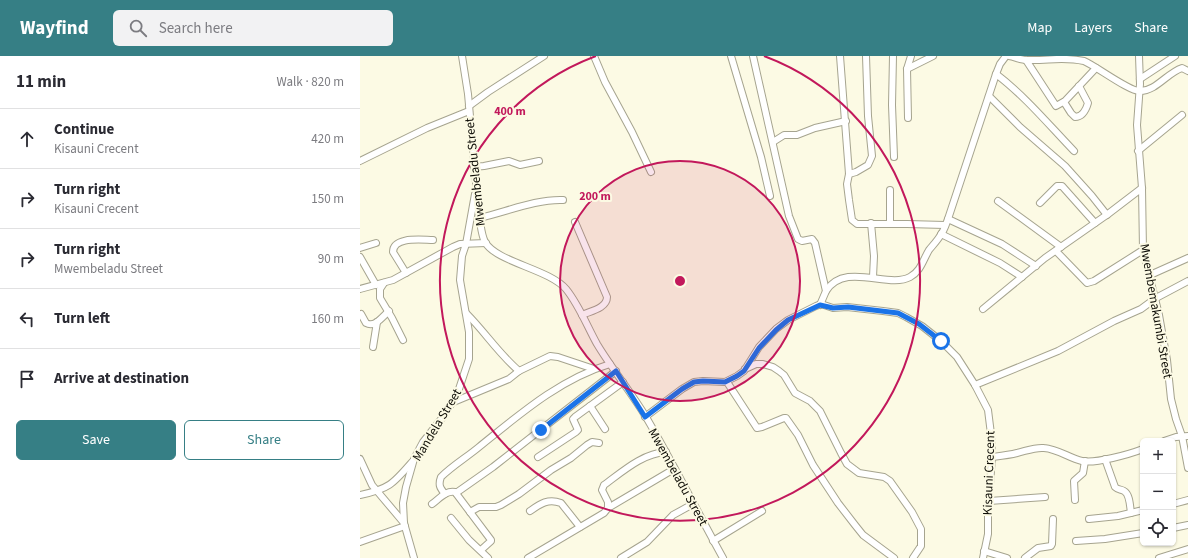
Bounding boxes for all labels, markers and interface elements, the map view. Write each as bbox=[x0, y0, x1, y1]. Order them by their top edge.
search box bbox=[113, 10, 393, 46]
text: Wayfind bbox=[20, 15, 89, 42]
icon: search bbox=[127, 17, 149, 39]
text: Search here bbox=[159, 18, 233, 39]
text: Map bbox=[1027, 18, 1052, 38]
text: Layers bbox=[1074, 18, 1112, 38]
text: Share bbox=[1134, 18, 1168, 38]
text: 11 min bbox=[16, 70, 66, 94]
text: Walk · 820 m bbox=[276, 73, 344, 91]
text: 400 m bbox=[494, 103, 526, 120]
street label: Mwembeladu Street bbox=[460, 116, 490, 227]
text: Continue bbox=[54, 119, 114, 140]
icon: ahead bbox=[16, 128, 38, 150]
text: 420 m bbox=[311, 130, 344, 148]
text: Kisauni Crecent bbox=[54, 140, 139, 158]
text: Turn right bbox=[54, 179, 120, 200]
icon: right bbox=[16, 188, 38, 210]
text: 200 m bbox=[579, 188, 611, 205]
text: 150 m bbox=[311, 190, 344, 208]
text: Kisauni Crecent bbox=[54, 200, 139, 218]
text: Turn right bbox=[54, 239, 120, 260]
street label: Mwembemakumbi Street bbox=[1135, 242, 1177, 380]
icon: right bbox=[16, 248, 38, 270]
text: 90 m bbox=[318, 250, 344, 268]
text: Mwembeladu Street bbox=[54, 260, 163, 278]
centre of rings bbox=[673, 274, 687, 288]
icon: left bbox=[16, 308, 38, 330]
text: Turn left bbox=[54, 308, 110, 329]
text: 160 m bbox=[311, 310, 344, 328]
route start bbox=[932, 332, 950, 350]
icon: arrive bbox=[16, 368, 38, 390]
text: Arrive at destination bbox=[54, 368, 189, 389]
street label: Mandela Street bbox=[408, 385, 466, 465]
button: Save bbox=[16, 420, 176, 460]
button: Share bbox=[184, 420, 344, 460]
route end bbox=[532, 421, 550, 439]
street label: Mwembeladu Street bbox=[644, 425, 713, 530]
street label: Kisauni Crecent bbox=[979, 430, 999, 516]
map controls bbox=[1140, 438, 1176, 546]
button: + bbox=[1140, 438, 1176, 474]
button: − bbox=[1140, 474, 1176, 510]
button: locate bbox=[1140, 510, 1176, 546]

